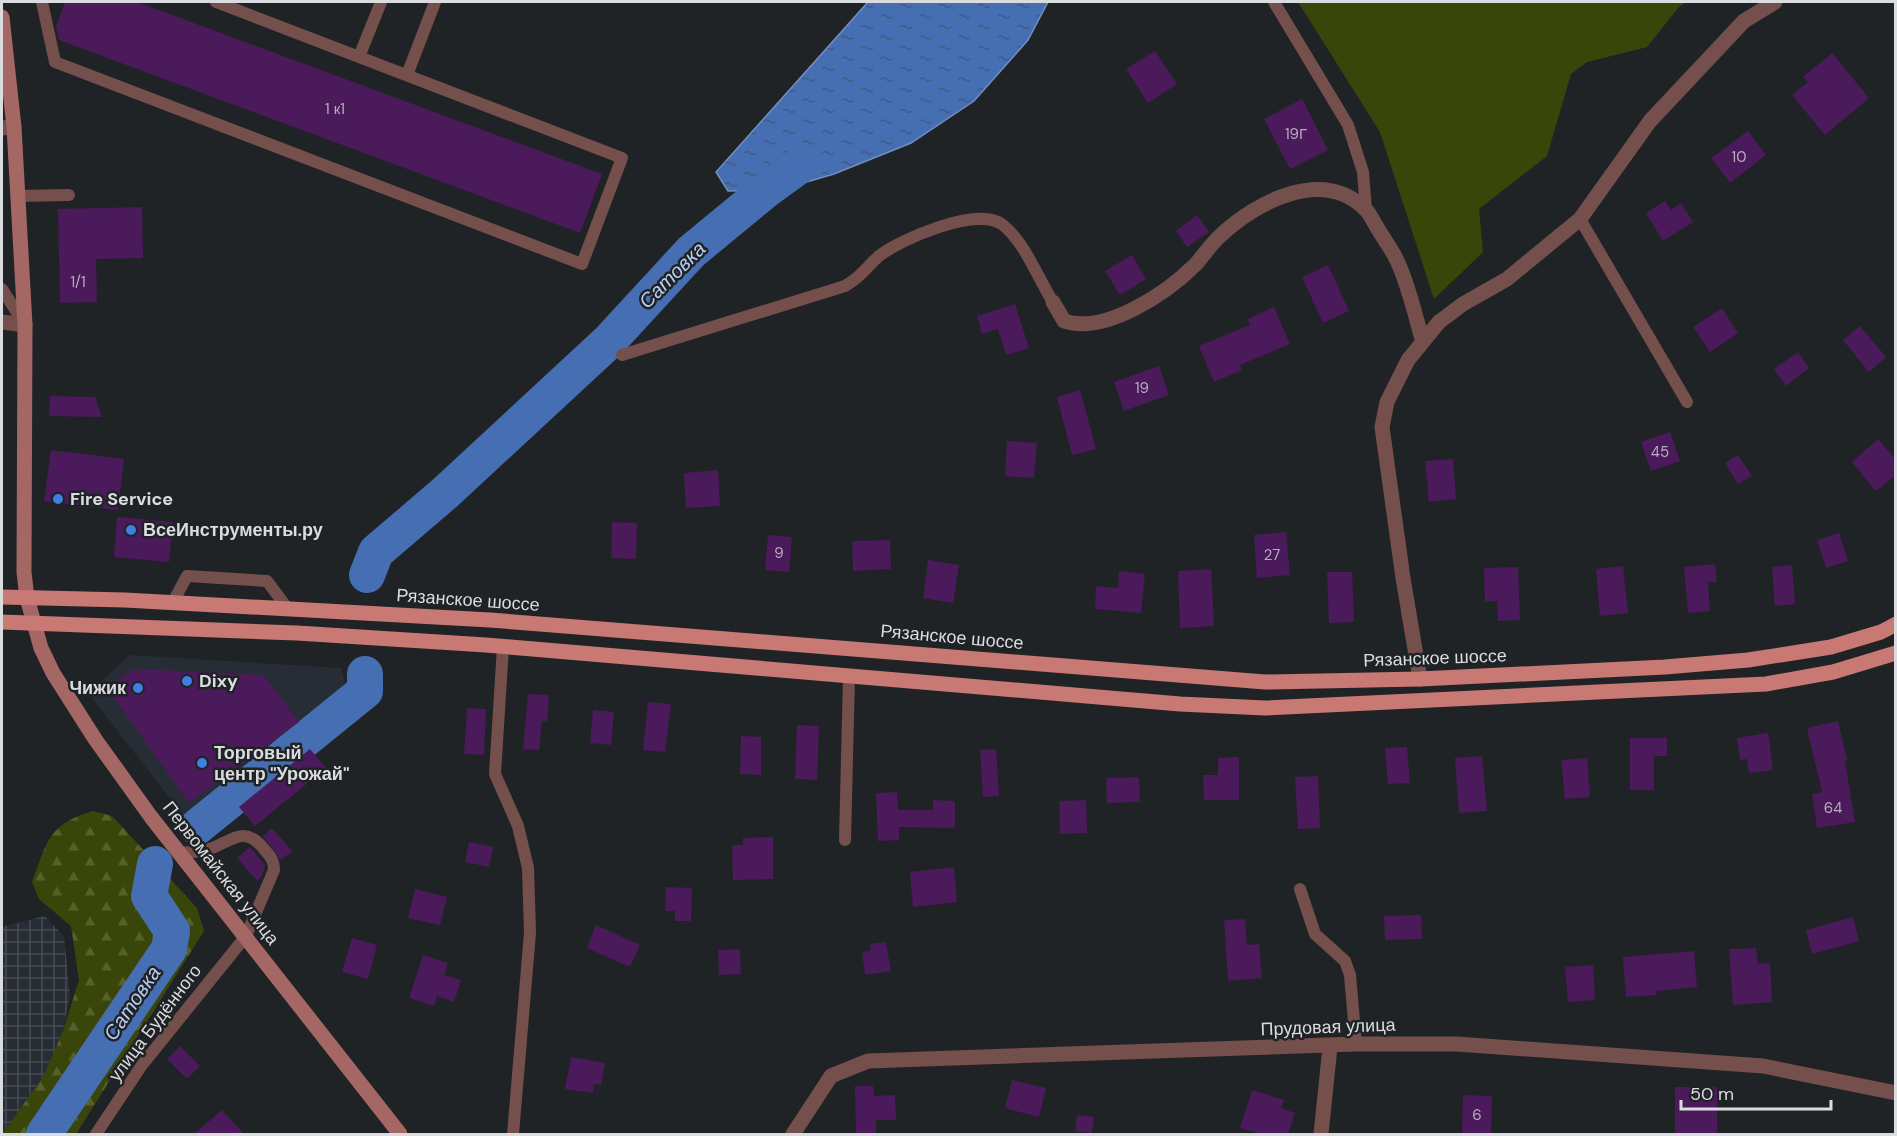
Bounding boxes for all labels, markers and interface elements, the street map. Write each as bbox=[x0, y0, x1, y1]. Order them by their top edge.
house number: 1 к1 bbox=[325, 99, 345, 119]
house number: 19Г bbox=[1285, 124, 1307, 144]
house number: 10 bbox=[1732, 147, 1746, 167]
water label: Сатовка bbox=[633, 236, 711, 314]
house number: 1/1 bbox=[70, 272, 86, 292]
house number: 19 bbox=[1135, 378, 1149, 398]
house number: 45 bbox=[1651, 442, 1669, 462]
place label: Fire Service bbox=[70, 487, 173, 511]
marker: Fire Service bbox=[51, 492, 65, 506]
place label: ВсеИнструменты.ру bbox=[143, 518, 323, 542]
marker: ВсеИнструменты.ру bbox=[124, 523, 138, 537]
house number: 9 bbox=[774, 543, 784, 563]
house number: 27 bbox=[1264, 545, 1280, 565]
street label: Рязанское шоссе bbox=[395, 583, 541, 617]
street label: Рязанское шоссе bbox=[879, 619, 1025, 655]
street label: Рязанское шоссе bbox=[1363, 643, 1507, 673]
place label: Dixy bbox=[199, 669, 238, 693]
marker: Dixy bbox=[180, 674, 194, 688]
place label: Чижик bbox=[69, 676, 127, 700]
marker: Чижик bbox=[131, 681, 145, 695]
place label: Торговый центр "Урожай" bbox=[214, 741, 350, 786]
marker: Торговый центр "Урожай" bbox=[195, 756, 209, 770]
street label: Первомайская улица bbox=[157, 796, 285, 951]
house number: 64 bbox=[1824, 798, 1842, 818]
street label: улица Будённого bbox=[103, 960, 207, 1086]
water label: Сатовка bbox=[98, 961, 166, 1045]
street label: Прудовая улица bbox=[1260, 1013, 1397, 1041]
scale bar bbox=[1681, 1073, 1831, 1111]
text: 50 m bbox=[1690, 1082, 1734, 1106]
house number: 6 bbox=[1472, 1105, 1482, 1125]

